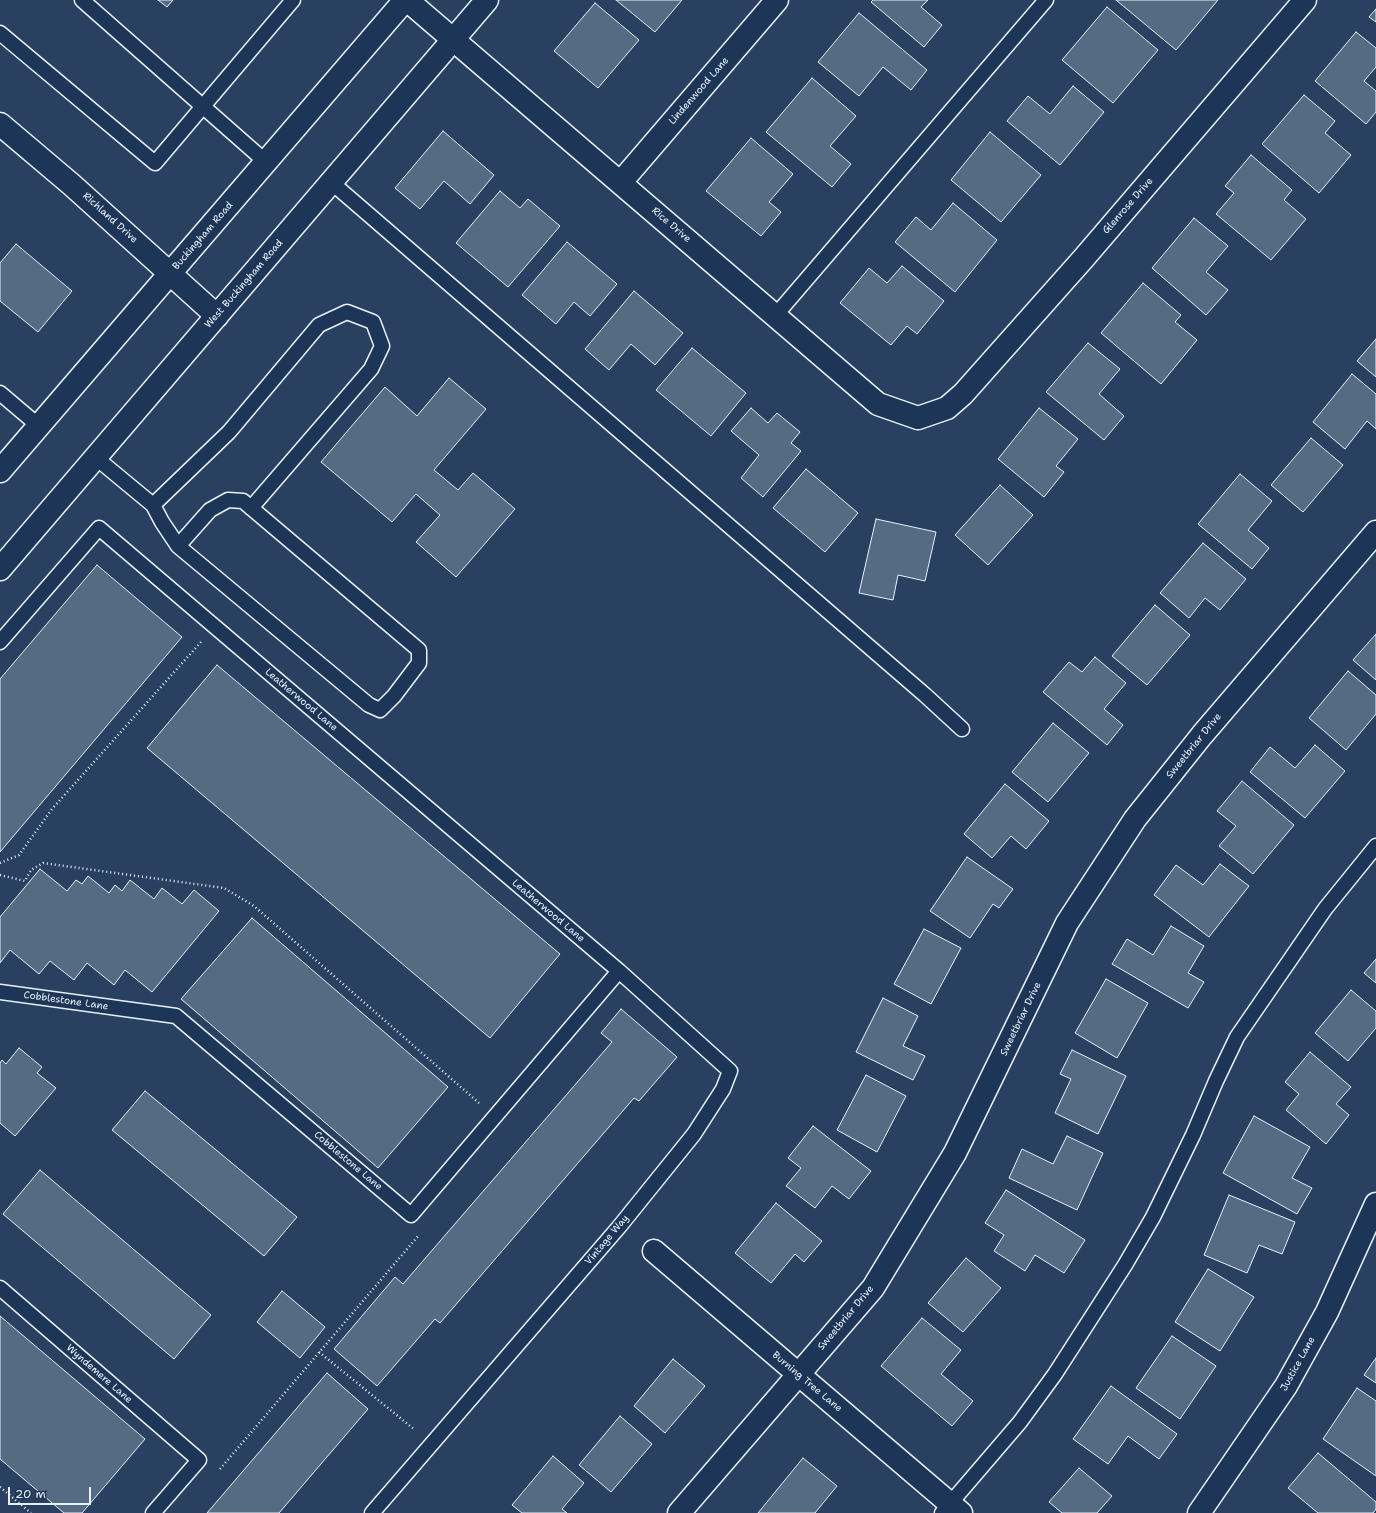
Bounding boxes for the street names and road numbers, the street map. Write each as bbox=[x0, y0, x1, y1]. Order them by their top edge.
street label: Lindenwood Lane bbox=[666, 55, 732, 127]
street label: Glenrose Drive bbox=[1100, 175, 1156, 237]
street label: Richland Drive bbox=[80, 190, 140, 246]
street label: Buckingham Road bbox=[170, 200, 236, 272]
street label: Rice Drive bbox=[649, 205, 693, 245]
street label: West Buckingham Road bbox=[202, 237, 286, 331]
street label: Leatherwood Lane bbox=[262, 666, 340, 734]
street label: Sweetbriar Drive bbox=[1164, 711, 1224, 781]
street label: Leatherwood Lane bbox=[509, 877, 587, 945]
street label: Sweetbriar Drive bbox=[998, 980, 1044, 1058]
street label: Cobblestone Lane bbox=[23, 989, 109, 1013]
street label: Cobblestone Lane bbox=[311, 1129, 385, 1193]
street label: Vintage Way bbox=[583, 1212, 631, 1268]
street label: Sweetbriar Drive bbox=[815, 1283, 877, 1353]
street label: Justice Lane bbox=[1278, 1335, 1318, 1393]
street label: Wyndemere Lane bbox=[64, 1342, 134, 1406]
street label: Burning Tree Lane bbox=[770, 1349, 844, 1415]

